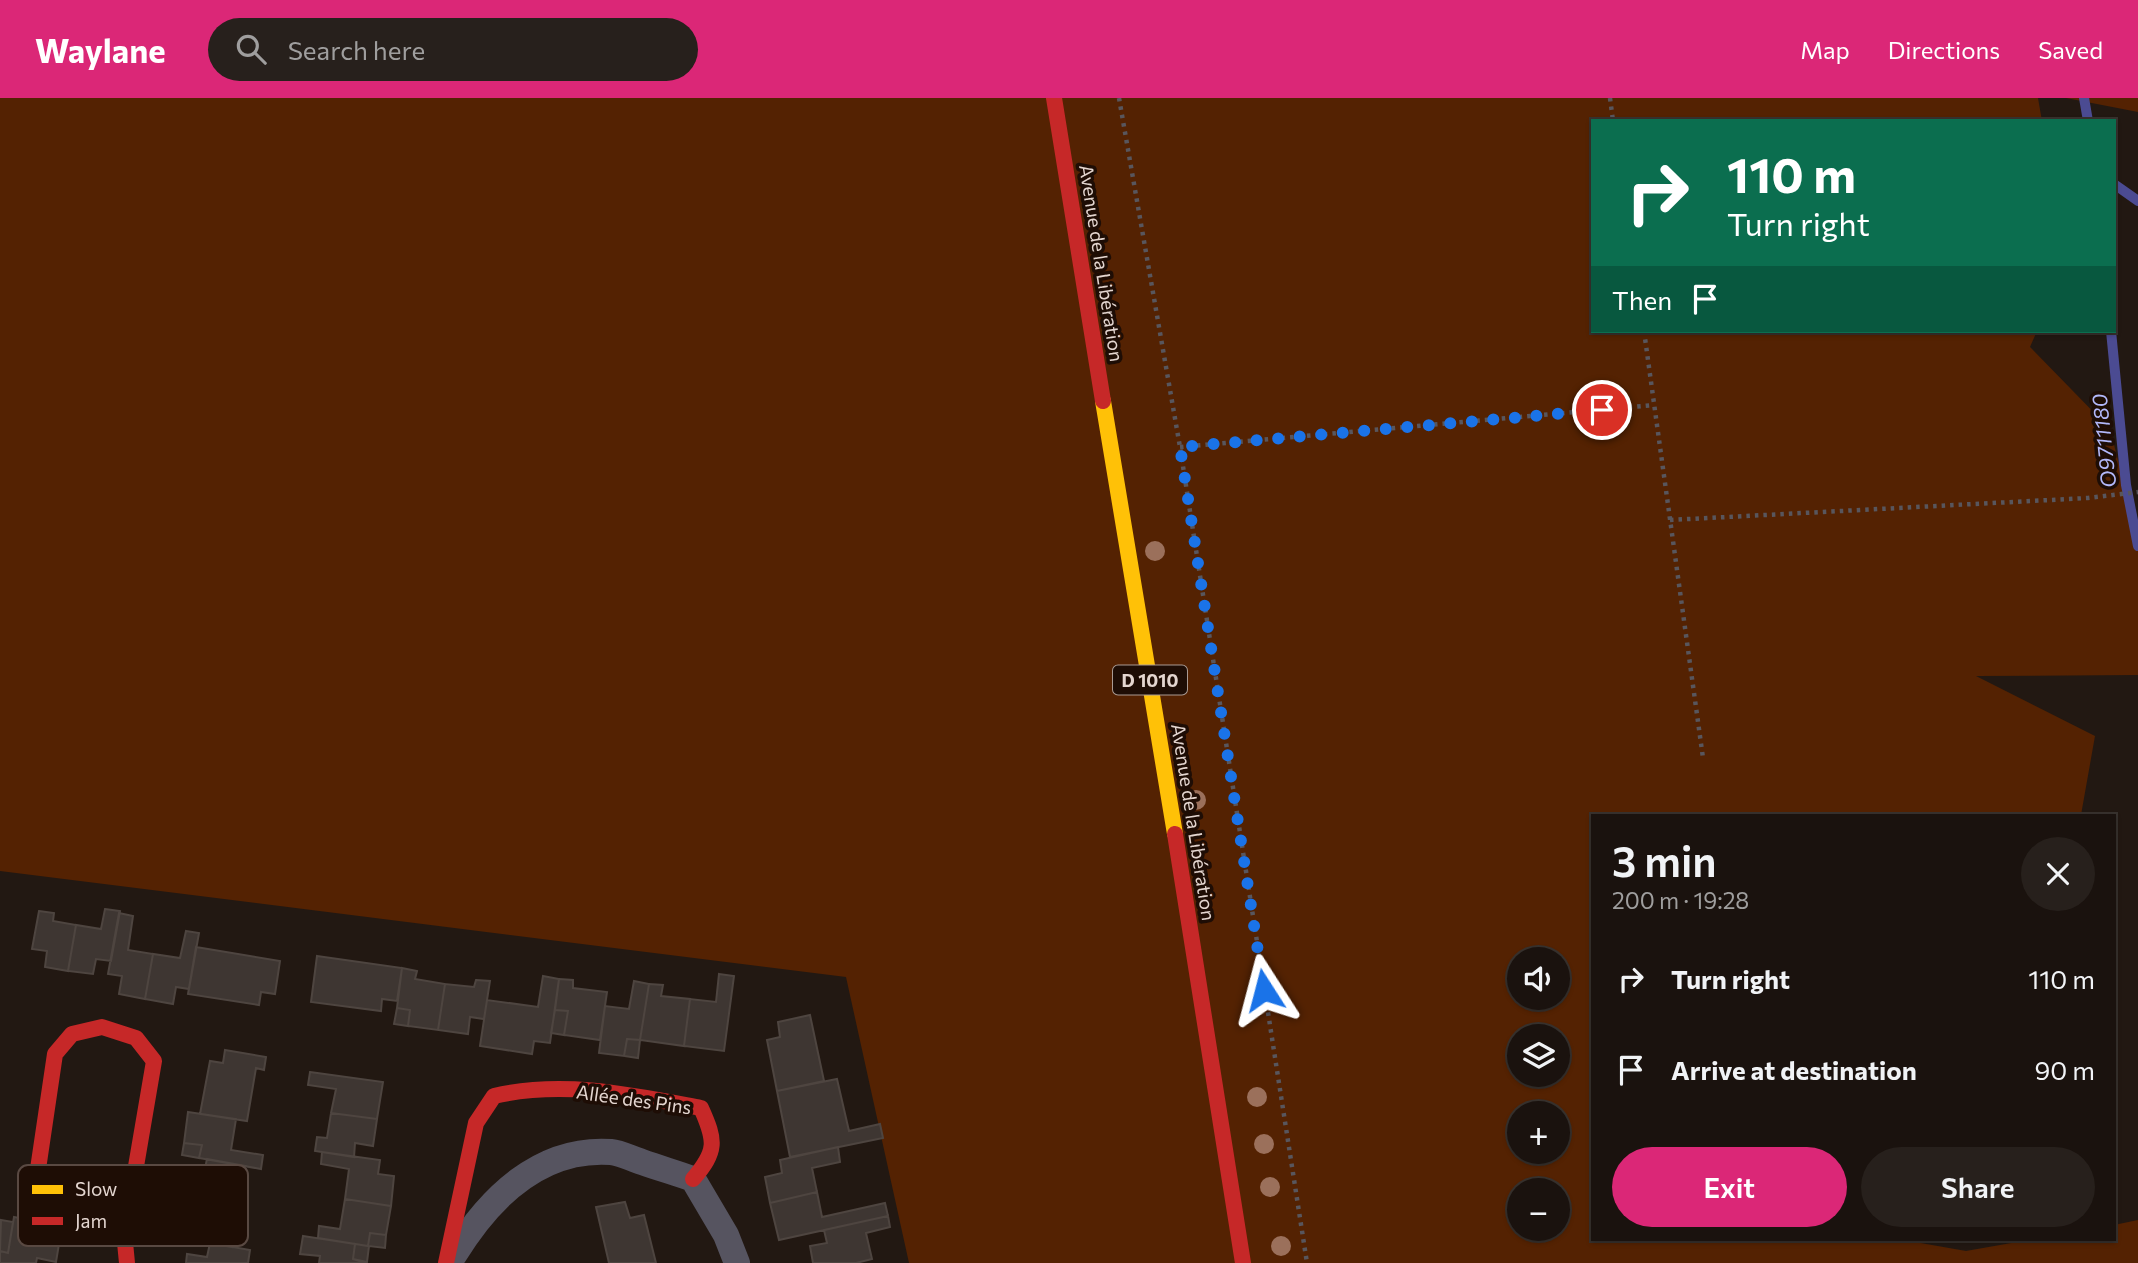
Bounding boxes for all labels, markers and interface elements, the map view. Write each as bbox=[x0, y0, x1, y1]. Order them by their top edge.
search box bbox=[208, 18, 698, 81]
text: Waylane bbox=[35, 29, 166, 70]
icon: search bbox=[232, 30, 270, 68]
text: Search here bbox=[288, 34, 425, 65]
text: Map bbox=[1800, 35, 1850, 64]
text: Directions bbox=[1888, 35, 2000, 64]
text: Saved bbox=[2038, 35, 2103, 64]
text: 110 m bbox=[1727, 143, 1856, 203]
icon: right bbox=[1612, 147, 1703, 238]
street label: Avenue de la Libération bbox=[1075, 163, 1129, 363]
text: Turn right bbox=[1727, 203, 1870, 243]
icon: arrive bbox=[1686, 280, 1724, 318]
text: Then bbox=[1612, 284, 1672, 315]
pin bbox=[1572, 380, 1632, 440]
icon: arrive bbox=[1583, 391, 1621, 429]
water label: O9711180 bbox=[2086, 393, 2120, 489]
road number: D 1010 bbox=[1113, 666, 1187, 694]
street label: Avenue de la Libération bbox=[1167, 722, 1221, 922]
text: 3 min bbox=[1612, 834, 1717, 886]
button: close bbox=[2021, 837, 2095, 911]
text: 200 m · 19:28 bbox=[1612, 886, 1749, 914]
map controls bbox=[1507, 947, 1570, 1241]
button: sound bbox=[1507, 947, 1570, 1010]
position arrow bbox=[1227, 953, 1301, 1027]
icon: right bbox=[1612, 960, 1650, 998]
text: Turn right bbox=[1671, 963, 1790, 994]
text: 110 m bbox=[2028, 963, 2095, 994]
button: layers bbox=[1507, 1024, 1570, 1087]
icon: arrive bbox=[1612, 1051, 1650, 1089]
text: Arrive at destination bbox=[1671, 1054, 1917, 1085]
text: 90 m bbox=[2035, 1054, 2095, 1085]
street label: Allée des Pins bbox=[575, 1080, 693, 1118]
button: + bbox=[1507, 1101, 1570, 1164]
button: Exit bbox=[1612, 1147, 1847, 1227]
button: Share bbox=[1861, 1147, 2095, 1227]
legend bbox=[18, 1165, 248, 1246]
text: Slow bbox=[75, 1177, 117, 1200]
button: − bbox=[1507, 1178, 1570, 1241]
text: Jam bbox=[75, 1209, 107, 1232]

